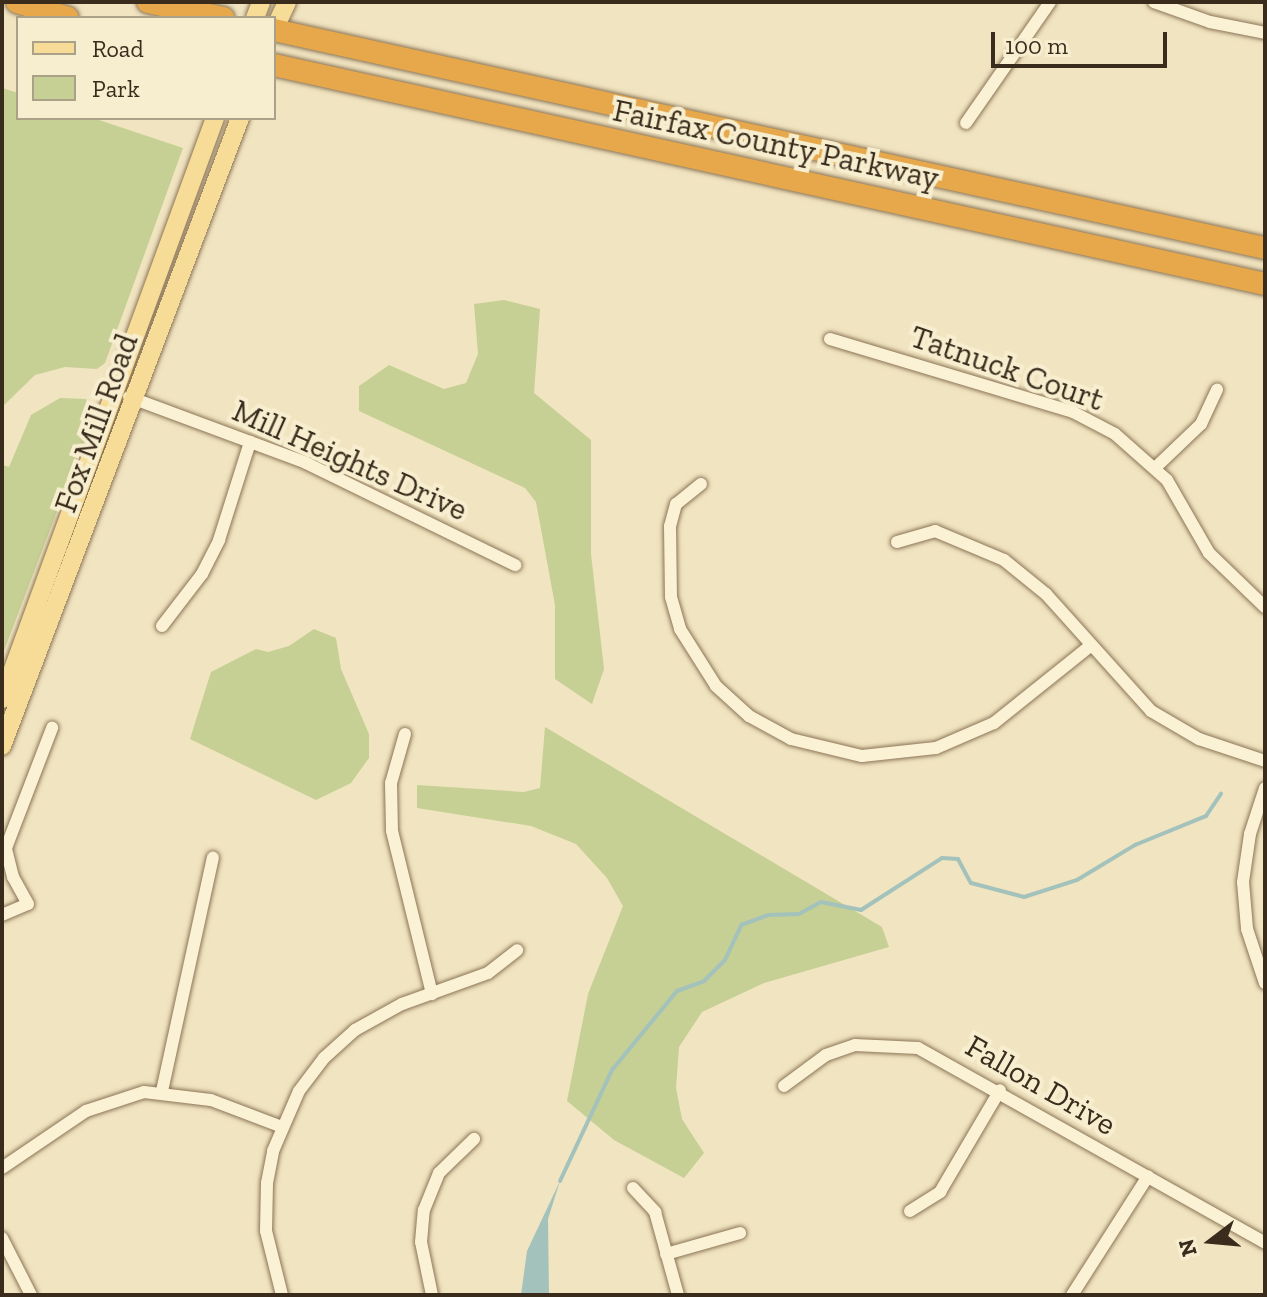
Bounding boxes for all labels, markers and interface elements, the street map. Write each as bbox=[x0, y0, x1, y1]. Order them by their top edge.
legend bbox=[16, 16, 276, 120]
scale bar bbox=[995, 16, 1171, 66]
text: 100 m bbox=[1005, 31, 1068, 60]
text: Road bbox=[92, 34, 144, 63]
text: Park bbox=[92, 74, 140, 103]
street label: Fairfax County Parkway bbox=[609, 91, 943, 197]
street label: Tatnuck Court bbox=[905, 317, 1109, 419]
street label: Fox Mill Road bbox=[46, 329, 146, 517]
street label: Mill Heights Drive bbox=[227, 391, 473, 529]
street label: Fallon Drive bbox=[959, 1027, 1123, 1143]
north arrow bbox=[1171, 1201, 1251, 1281]
text: N bbox=[1172, 1236, 1203, 1260]

